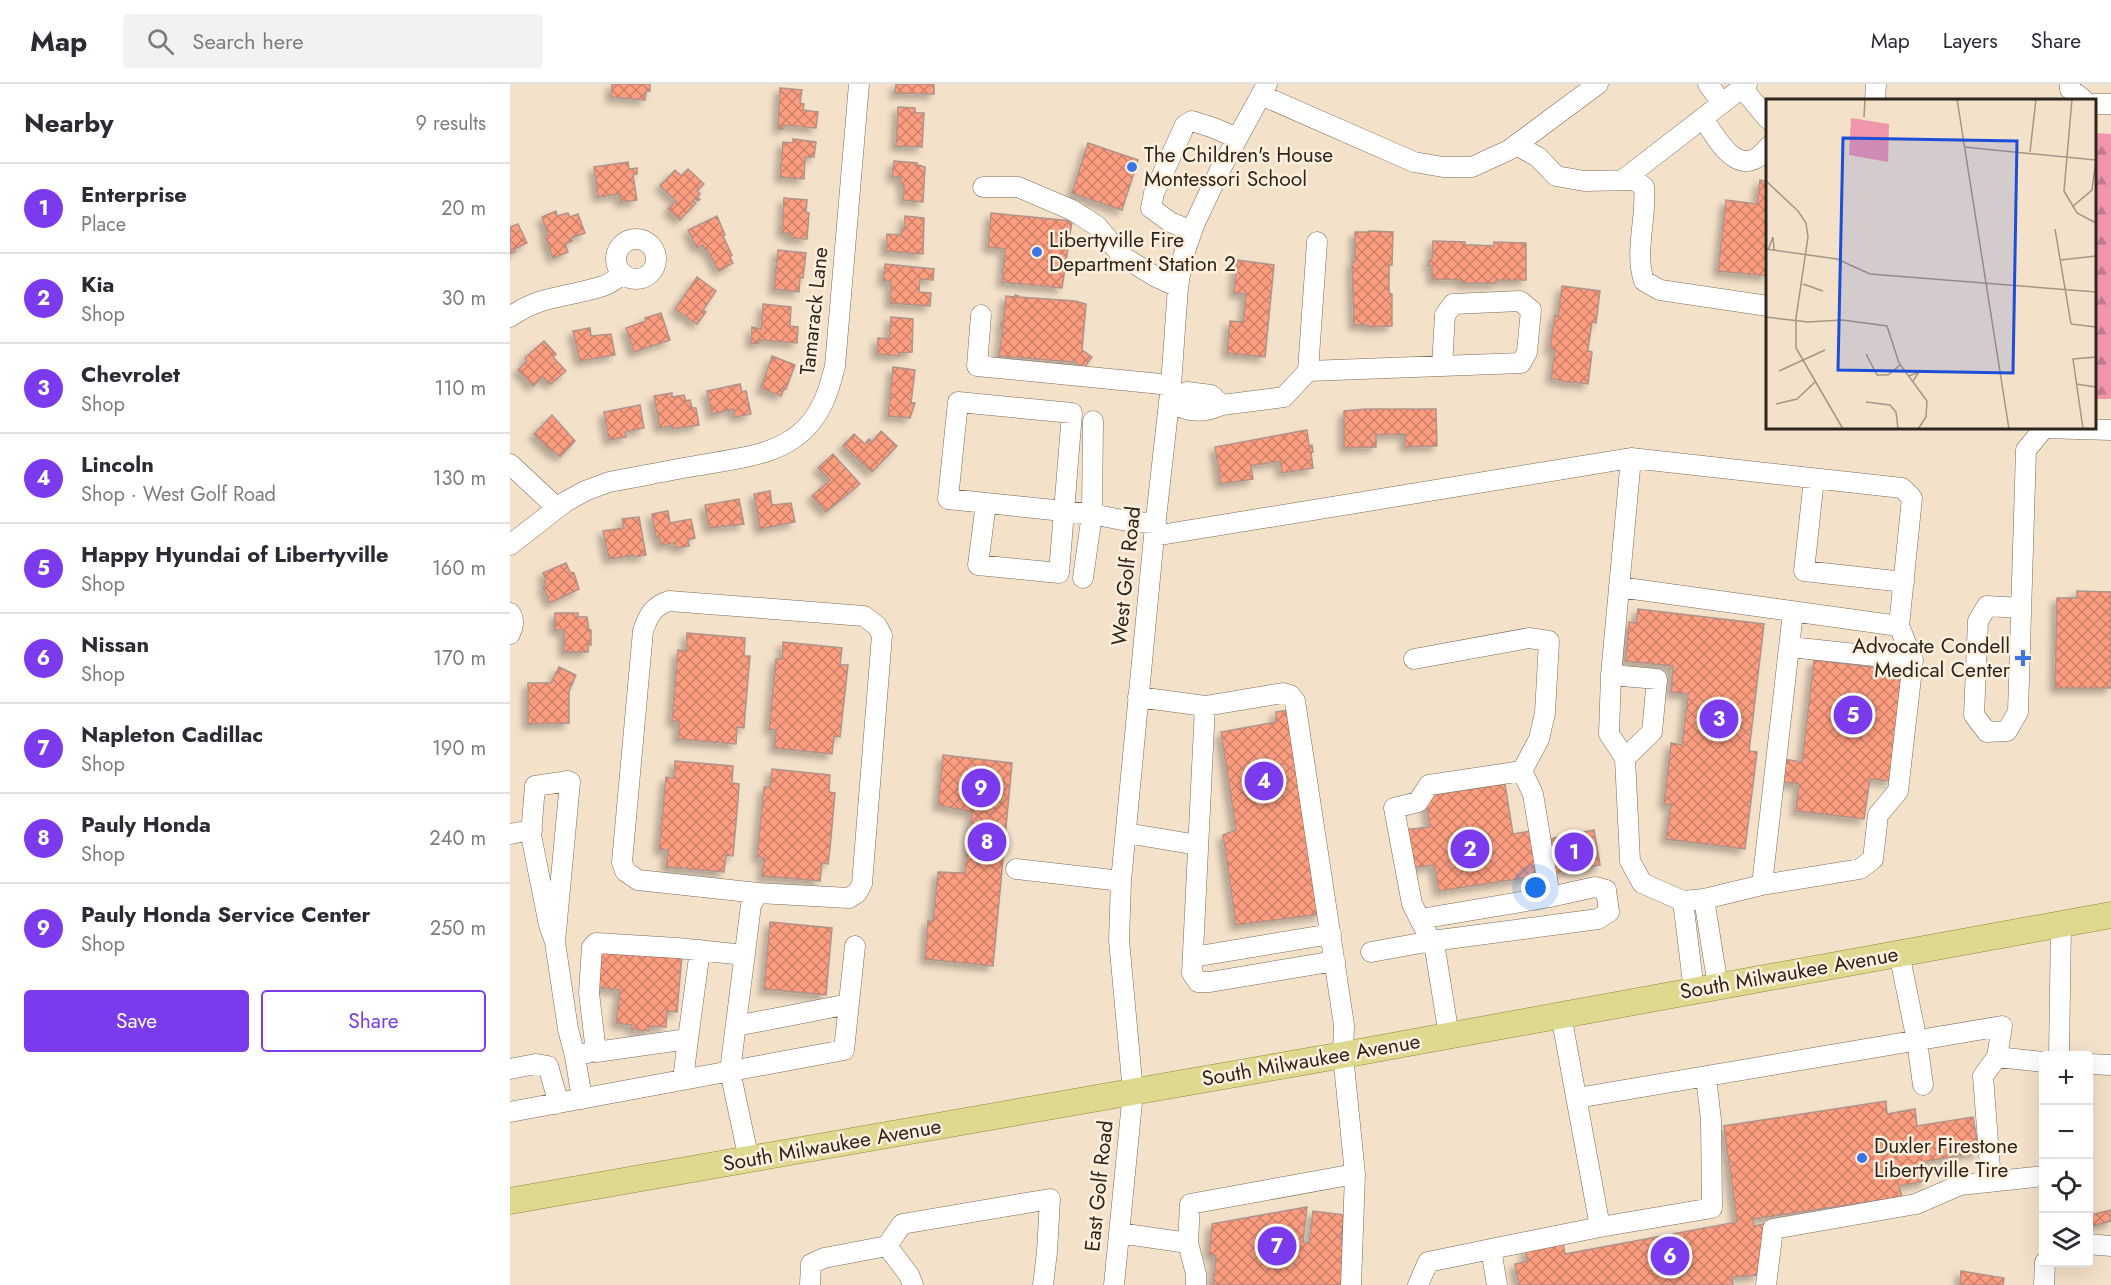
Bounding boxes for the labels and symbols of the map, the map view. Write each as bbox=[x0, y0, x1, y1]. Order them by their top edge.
inset map bbox=[1766, 99, 2096, 429]
place label: The Children's House Montessori School bbox=[1144, 140, 1333, 194]
marker: The Children's House Montessori School bbox=[1125, 160, 1139, 174]
place label: Libertyville Fire Department Station 2 bbox=[1049, 225, 1236, 279]
street label: Tamarack Lane bbox=[792, 245, 836, 376]
marker: Libertyville Fire Department Station 2 bbox=[1030, 245, 1044, 259]
street label: West Golf Road bbox=[1104, 505, 1148, 647]
place label: Advocate Condell Medical Center bbox=[1852, 631, 2011, 685]
marker: Advocate Condell Medical Center bbox=[2014, 649, 2032, 667]
pin: 5 bbox=[1834, 692, 1872, 738]
pin: 3 bbox=[1700, 696, 1738, 742]
pin: 4 bbox=[1244, 758, 1284, 804]
pin: 9 bbox=[962, 766, 1000, 810]
pin: 8 bbox=[968, 820, 1006, 864]
pin: 2 bbox=[1450, 826, 1490, 872]
pin: 1 bbox=[1554, 830, 1594, 874]
your location bbox=[1521, 873, 1550, 902]
street label: South Milwaukee Avenue bbox=[1677, 939, 1901, 1007]
street label: South Milwaukee Avenue bbox=[1199, 1026, 1423, 1094]
street label: South Milwaukee Avenue bbox=[720, 1111, 944, 1179]
street label: East Golf Road bbox=[1077, 1119, 1121, 1253]
place label: Duxler Firestone Libertyville Tire bbox=[1874, 1131, 2018, 1185]
marker: Duxler Firestone Libertyville Tire bbox=[1855, 1151, 1869, 1165]
pin: 7 bbox=[1258, 1224, 1296, 1268]
pin: 6 bbox=[1650, 1234, 1690, 1278]

